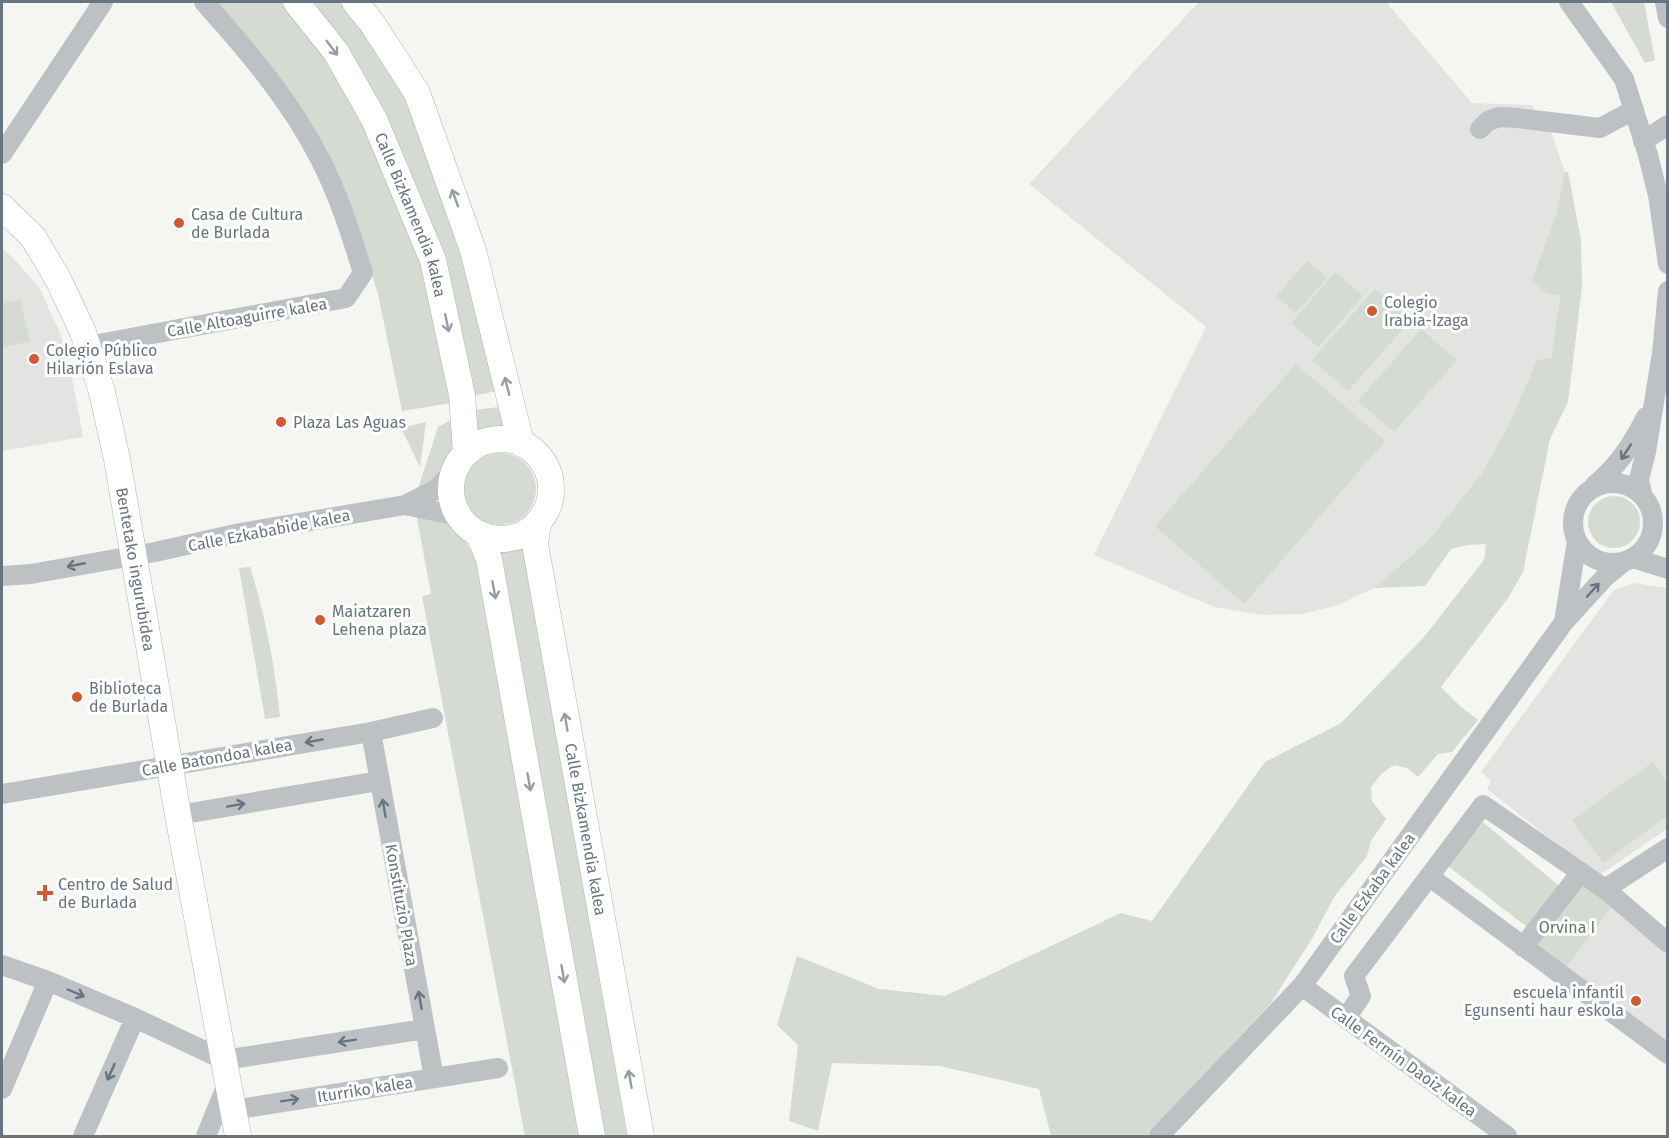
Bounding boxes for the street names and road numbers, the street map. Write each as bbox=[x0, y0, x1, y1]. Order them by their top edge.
street label: Calle Bizkamendia kalea bbox=[371, 130, 450, 299]
street label: Calle Altoaguirre kalea bbox=[166, 294, 328, 341]
street label: Bentetako ingurubidea bbox=[112, 486, 159, 653]
street label: Calle Ezkababide kalea bbox=[186, 505, 352, 556]
street label: Calle Batondoa kalea bbox=[140, 735, 294, 780]
street label: Calle Bizkamendia kalea bbox=[561, 742, 610, 917]
street label: Calle Ezkaba kalea bbox=[1326, 829, 1419, 947]
street label: Konstituzio Plaza bbox=[381, 842, 422, 968]
street label: Calle Fermín Daoiz kalea bbox=[1327, 1002, 1480, 1121]
street label: Iturriko kalea bbox=[316, 1073, 414, 1106]

